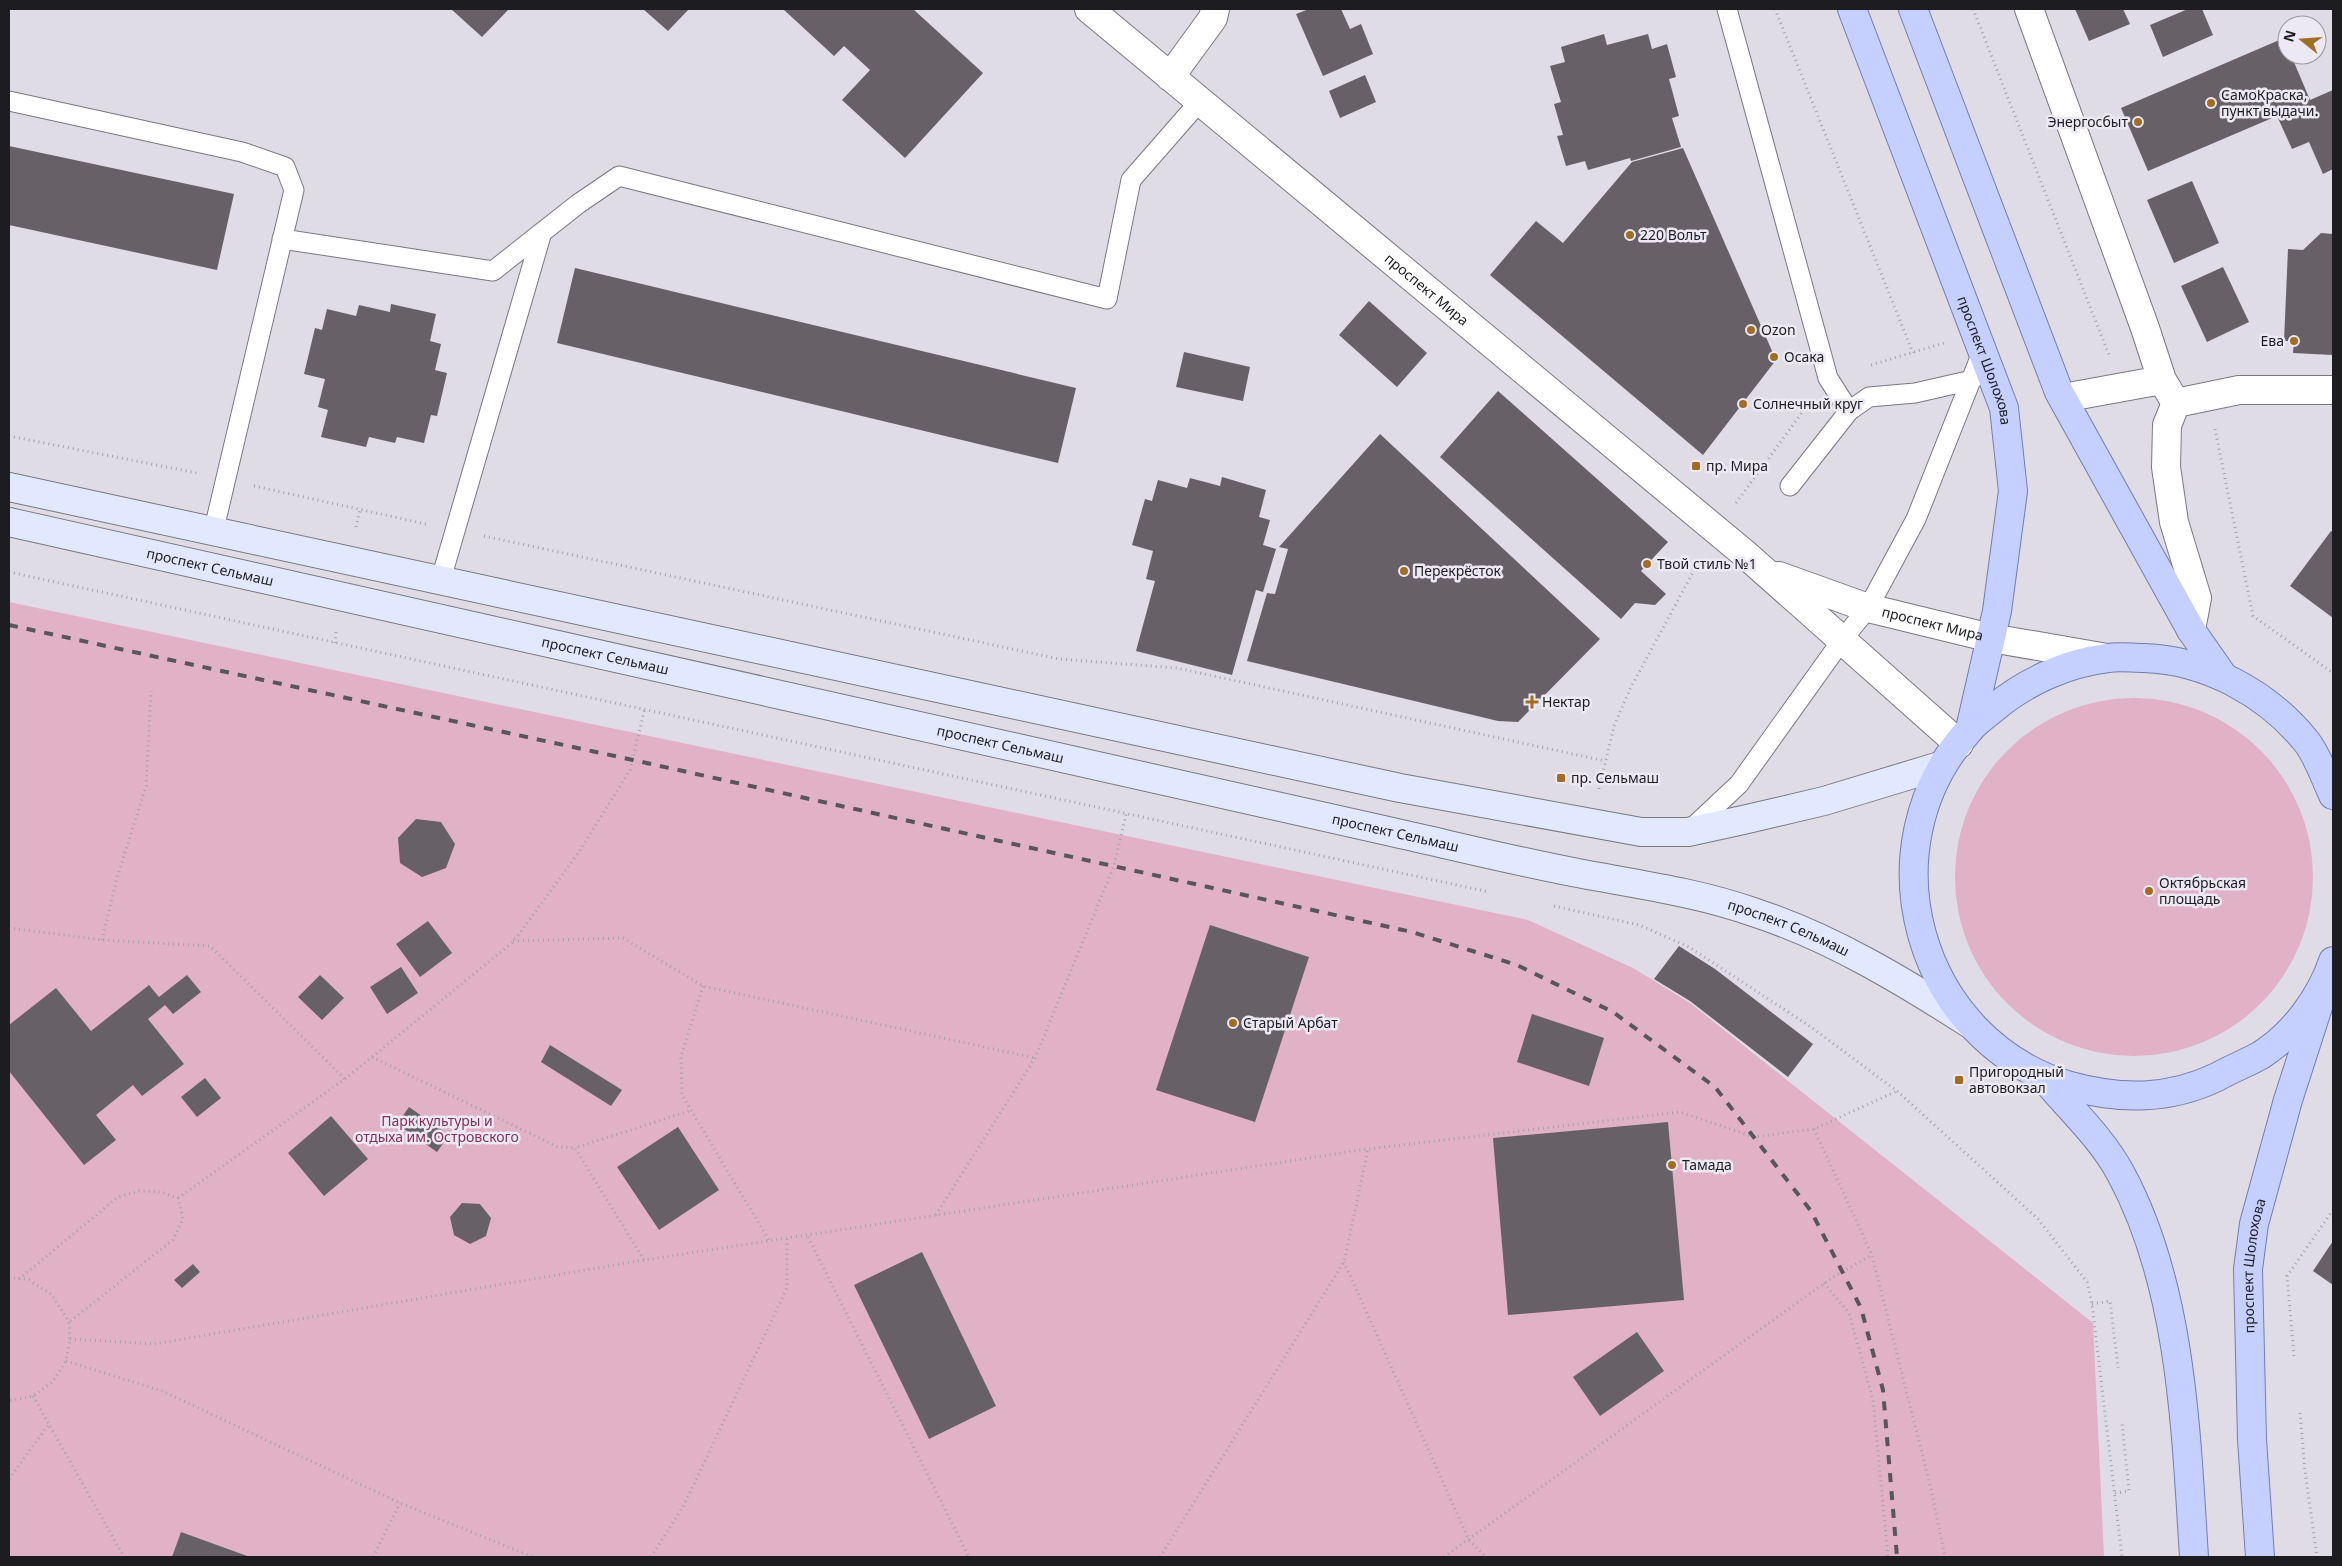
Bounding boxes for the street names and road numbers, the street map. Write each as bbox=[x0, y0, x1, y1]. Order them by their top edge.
street label: проспект Мира bbox=[1381, 249, 1473, 330]
street label: проспект Шолохова bbox=[1953, 293, 2016, 426]
street label: проспект Сельмаш bbox=[145, 543, 275, 590]
street label: проспект Мира bbox=[1880, 602, 1985, 645]
street label: проспект Сельмаш bbox=[540, 632, 671, 679]
street label: проспект Сельмаш bbox=[935, 720, 1066, 767]
street label: проспект Сельмаш bbox=[1330, 809, 1461, 856]
street label: проспект Сельмаш bbox=[1726, 894, 1853, 960]
street label: проспект Шолохова bbox=[2238, 1196, 2270, 1334]

